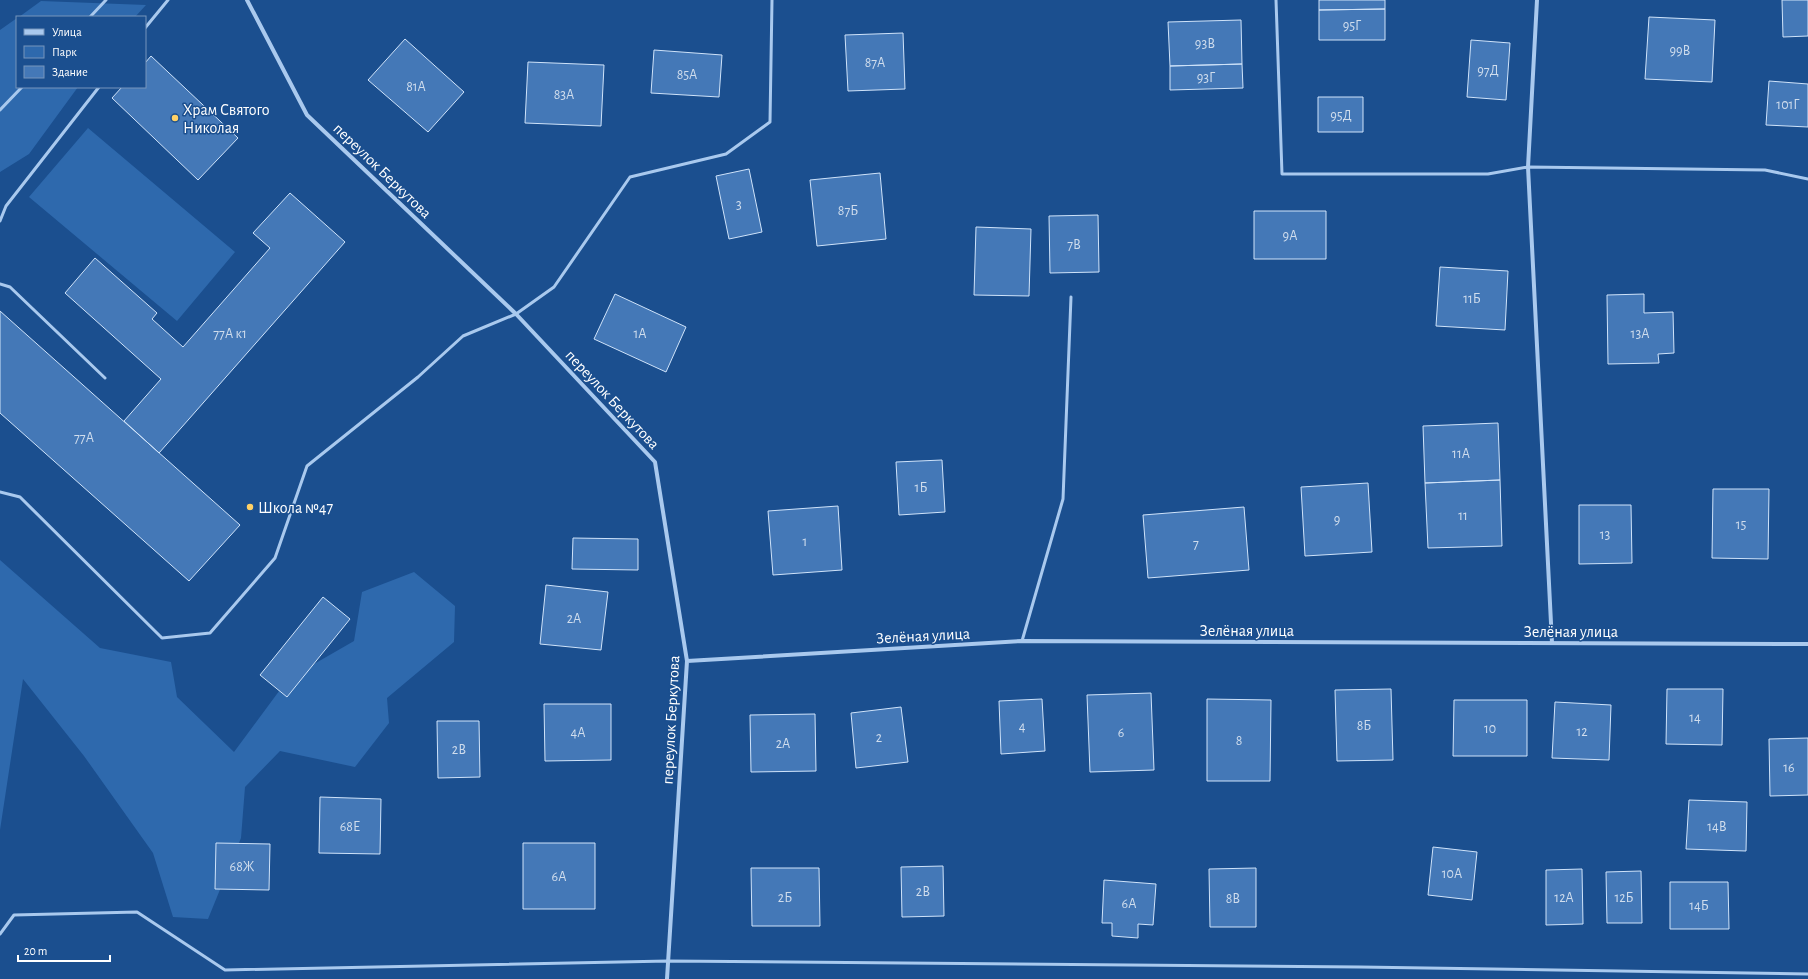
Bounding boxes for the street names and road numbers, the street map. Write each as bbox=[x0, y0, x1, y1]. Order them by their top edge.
street label: переулок Беркутова bbox=[330, 120, 434, 222]
street label: переулок Беркутова bbox=[562, 347, 662, 453]
street label: Зелёная улица bbox=[1200, 623, 1294, 640]
street label: Зелёная улица bbox=[1524, 624, 1618, 641]
street label: Зелёная улица bbox=[876, 626, 971, 647]
street label: переулок Беркутова bbox=[660, 655, 683, 785]

